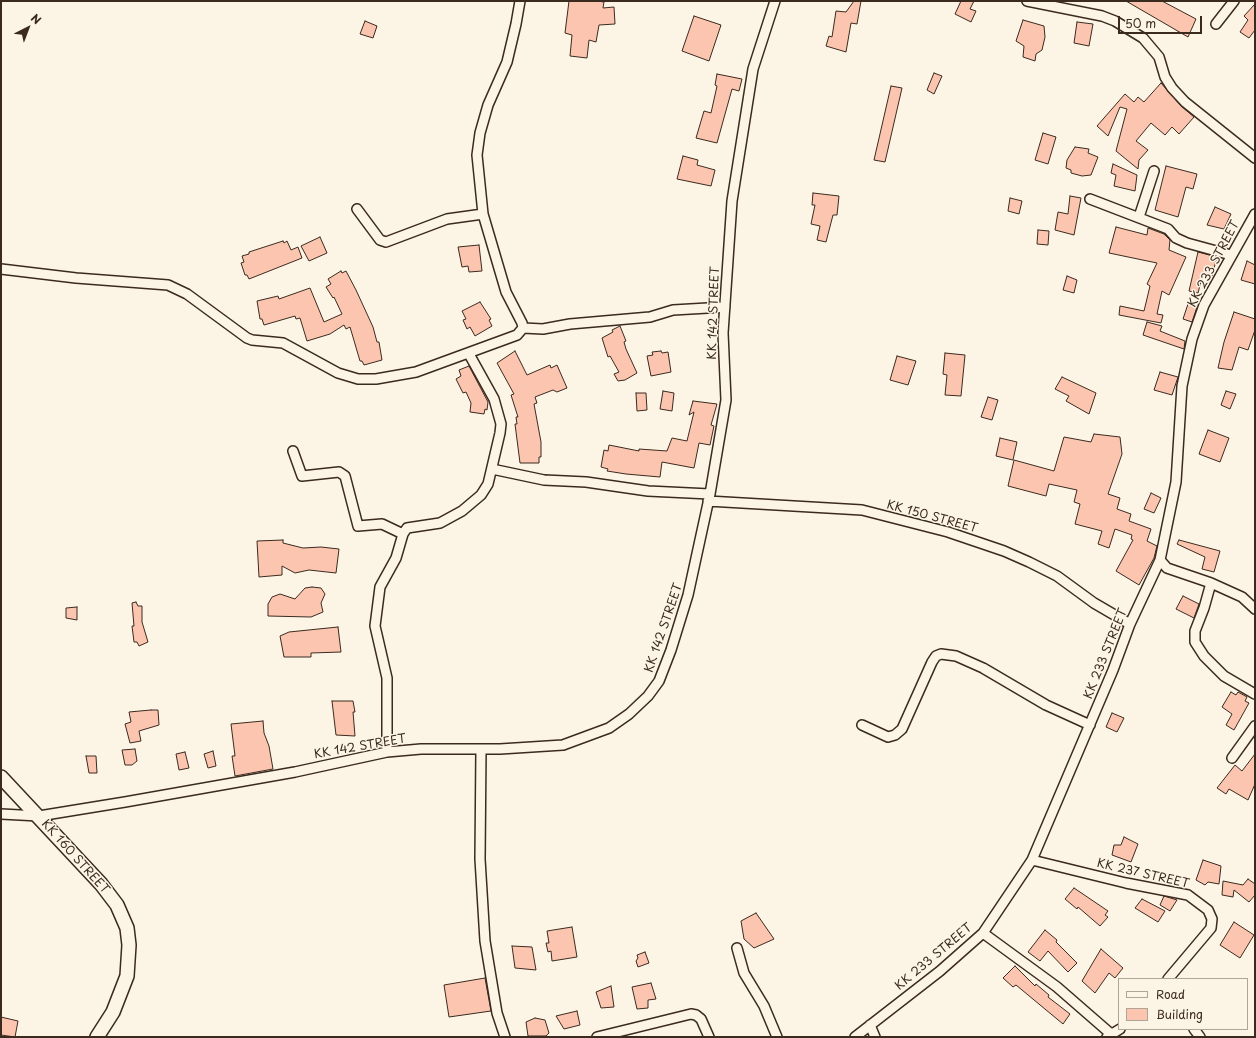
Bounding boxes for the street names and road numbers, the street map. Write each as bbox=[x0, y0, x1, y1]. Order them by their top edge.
street label: KK 233 STREET bbox=[1185, 218, 1243, 310]
street label: KK 142 STREET bbox=[705, 266, 723, 360]
street label: KK 150 STREET bbox=[885, 498, 979, 536]
street label: KK 142 STREET bbox=[642, 582, 686, 674]
street label: KK 233 STREET bbox=[1081, 607, 1131, 701]
street label: KK 142 STREET bbox=[313, 732, 407, 762]
street label: KK 160 STREET bbox=[38, 817, 112, 897]
street label: KK 237 STREET bbox=[1095, 856, 1191, 892]
street label: KK 233 STREET bbox=[893, 921, 975, 993]

